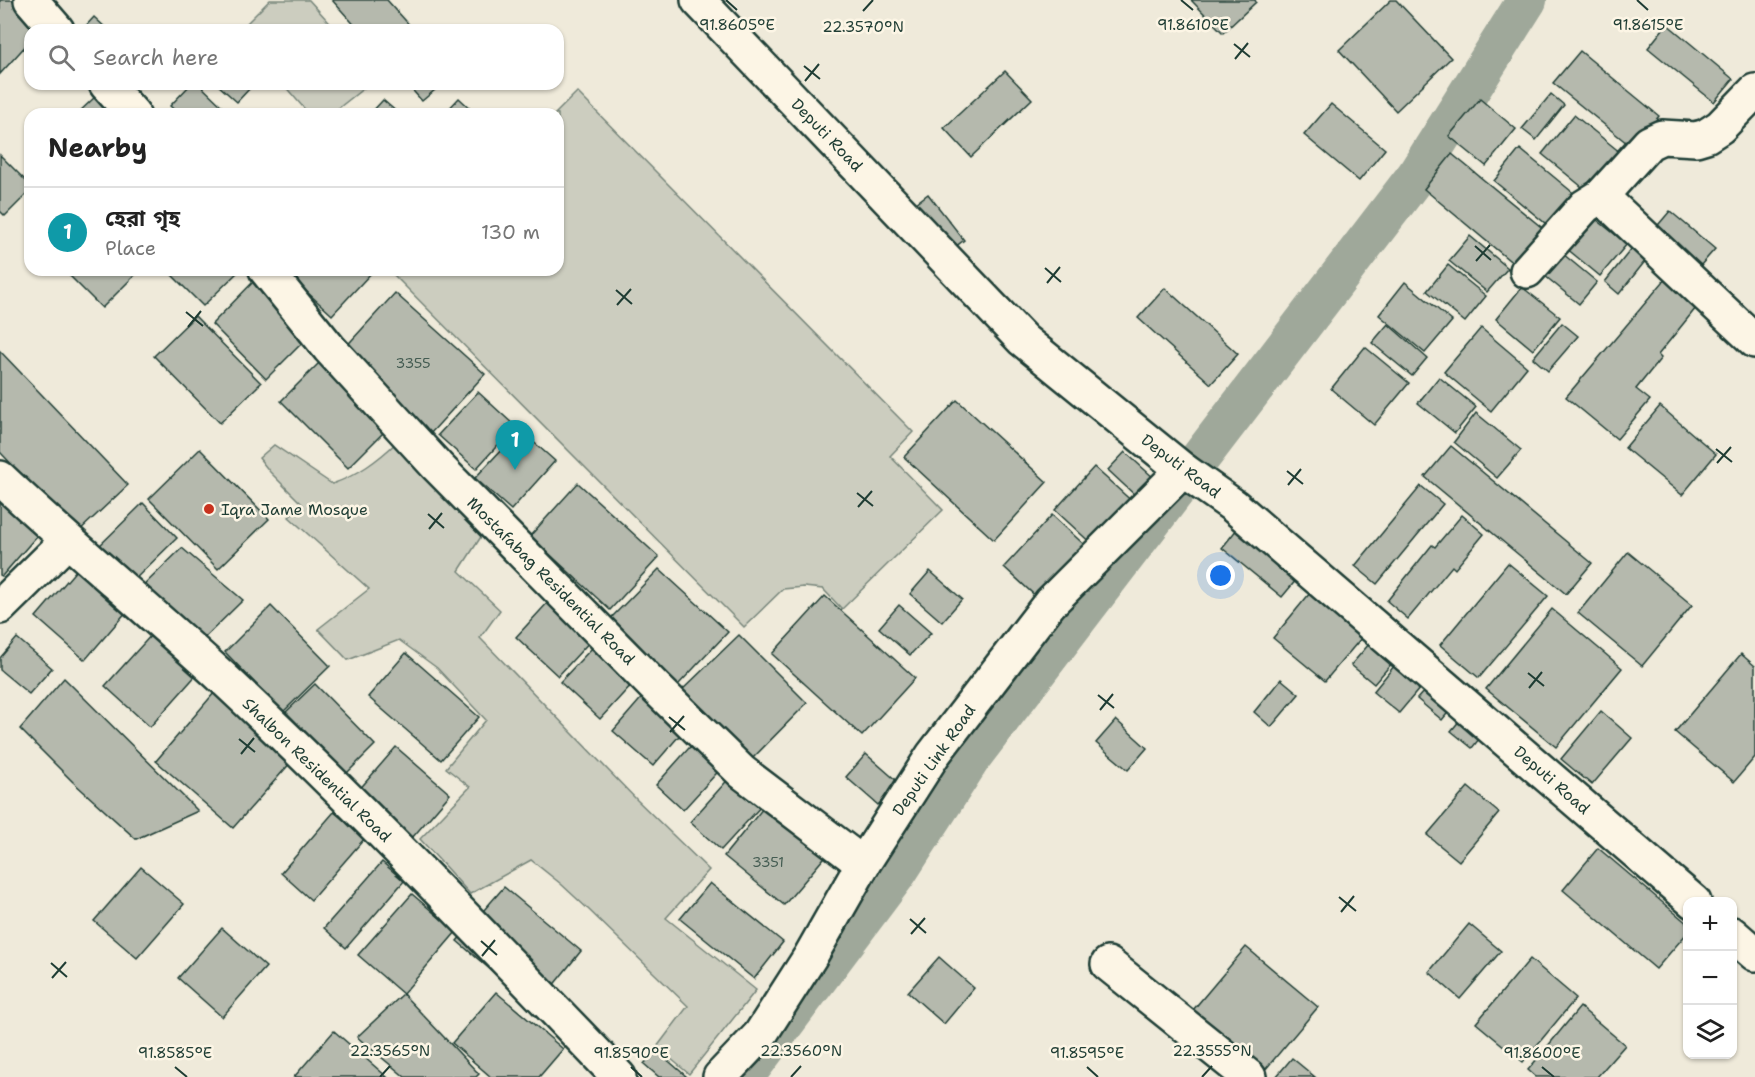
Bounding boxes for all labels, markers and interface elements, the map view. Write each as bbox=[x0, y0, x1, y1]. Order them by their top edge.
text: 91.8605°E bbox=[699, 15, 775, 35]
text: 91.8610°E bbox=[1157, 15, 1229, 35]
text: 91.8615°E bbox=[1613, 15, 1683, 35]
text: 22.3570°N bbox=[822, 17, 904, 37]
search box bbox=[24, 24, 564, 90]
icon: search bbox=[45, 41, 78, 74]
text: Search here bbox=[93, 43, 219, 72]
street label: Deputi Road bbox=[787, 94, 867, 176]
text: Nearby bbox=[48, 130, 147, 165]
text: হেরা গৃহ bbox=[105, 204, 180, 233]
text: 1 bbox=[63, 219, 72, 245]
text: 130 m bbox=[481, 219, 540, 245]
text: Place bbox=[105, 235, 156, 261]
house number: 3355 bbox=[395, 354, 431, 372]
pin: 1 bbox=[496, 420, 534, 470]
street label: Deputi Road bbox=[1137, 429, 1225, 503]
street label: Mostafabag Residential Road bbox=[463, 493, 639, 669]
place label: Iqra Jame Mosque bbox=[221, 499, 368, 520]
marker: Iqra Jame Mosque bbox=[202, 502, 216, 516]
your location bbox=[1206, 561, 1235, 590]
street label: Shalbon Residential Road bbox=[238, 693, 396, 847]
street label: Deputi Link Road bbox=[888, 700, 980, 820]
street label: Deputi Road bbox=[1510, 741, 1594, 819]
house number: 3351 bbox=[752, 853, 784, 871]
map controls bbox=[1683, 897, 1737, 1059]
button: + bbox=[1683, 897, 1737, 951]
button: − bbox=[1683, 951, 1737, 1005]
button: layers bbox=[1683, 1005, 1737, 1059]
text: 22.3565°N bbox=[350, 1041, 430, 1061]
text: 22.3560°N bbox=[760, 1041, 842, 1061]
text: 22.3555°N bbox=[1172, 1041, 1252, 1061]
text: 91.8585°E bbox=[138, 1043, 212, 1063]
text: 91.8590°E bbox=[593, 1043, 669, 1063]
text: 91.8595°E bbox=[1050, 1043, 1124, 1063]
text: 91.8600°E bbox=[1503, 1043, 1581, 1063]

